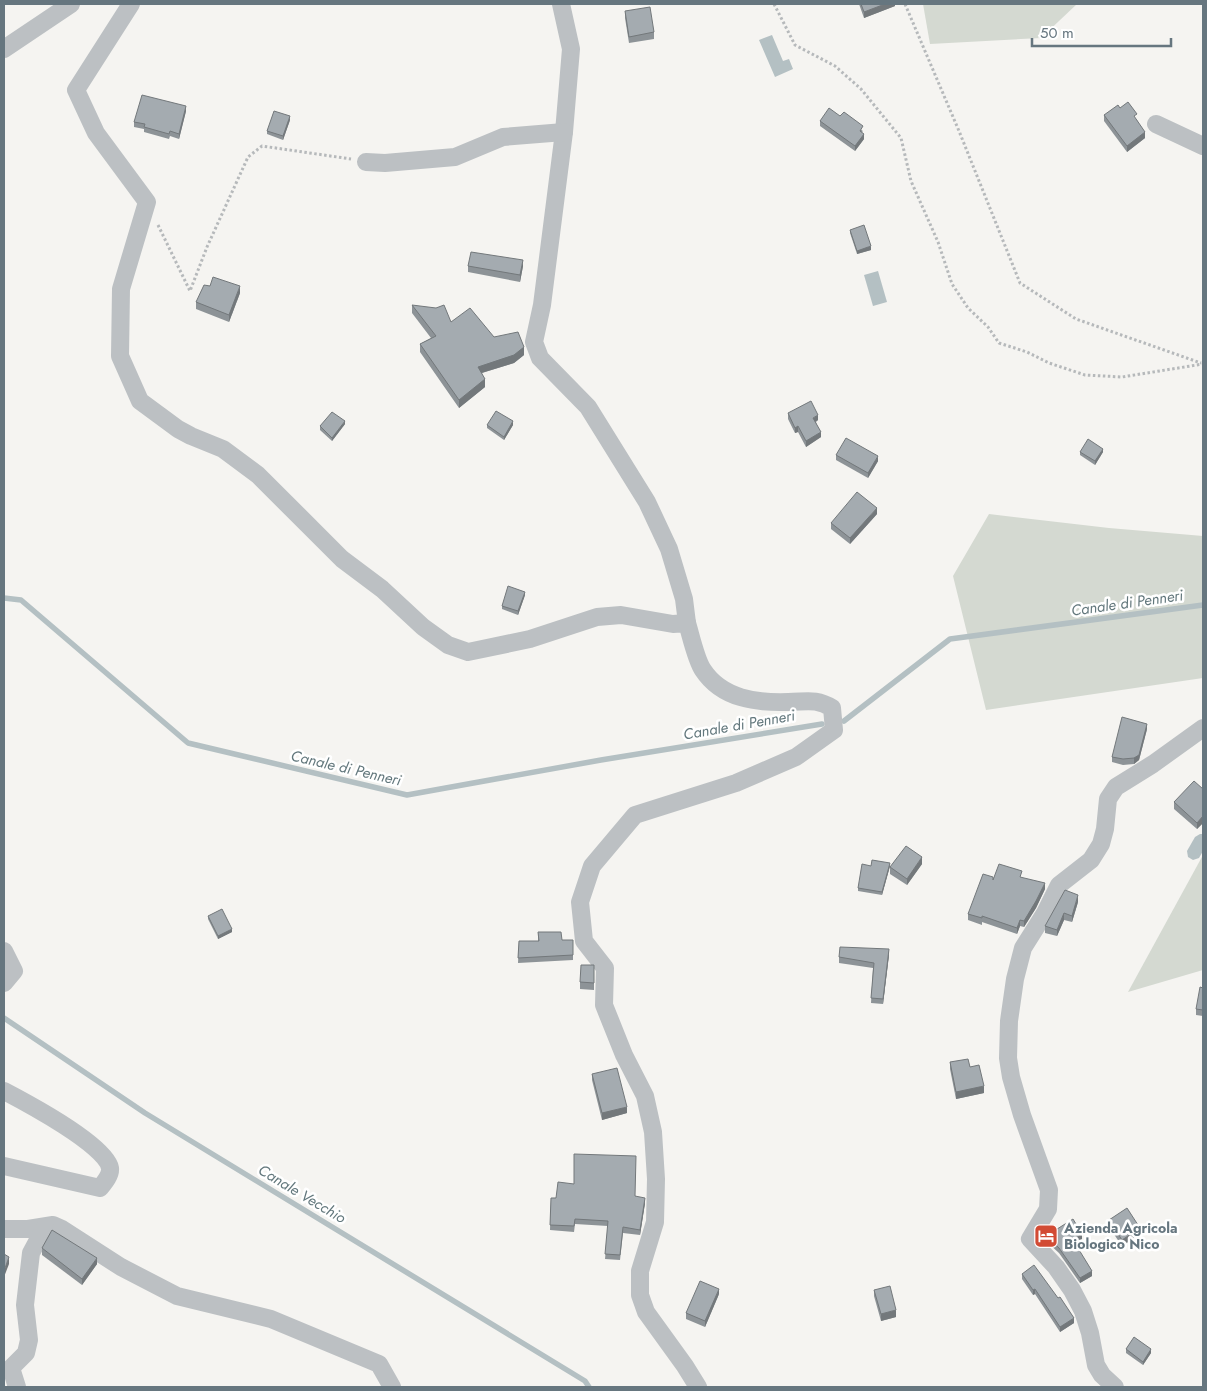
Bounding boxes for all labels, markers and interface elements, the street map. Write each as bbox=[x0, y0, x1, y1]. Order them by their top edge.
scale bar bbox=[1032, 15, 1171, 47]
text: 50 m bbox=[1040, 22, 1074, 44]
water label: Canale di Penneri bbox=[1070, 584, 1185, 622]
water label: Canale di Penneri bbox=[682, 704, 797, 746]
water label: Canale di Penneri bbox=[289, 745, 404, 791]
water label: Canale Vecchio bbox=[254, 1159, 350, 1229]
place label: Azienda Agricola Biologico Nico bbox=[1063, 1218, 1178, 1254]
hotel icon: Azienda Agricola Biologico Nico bbox=[1033, 1223, 1059, 1249]

